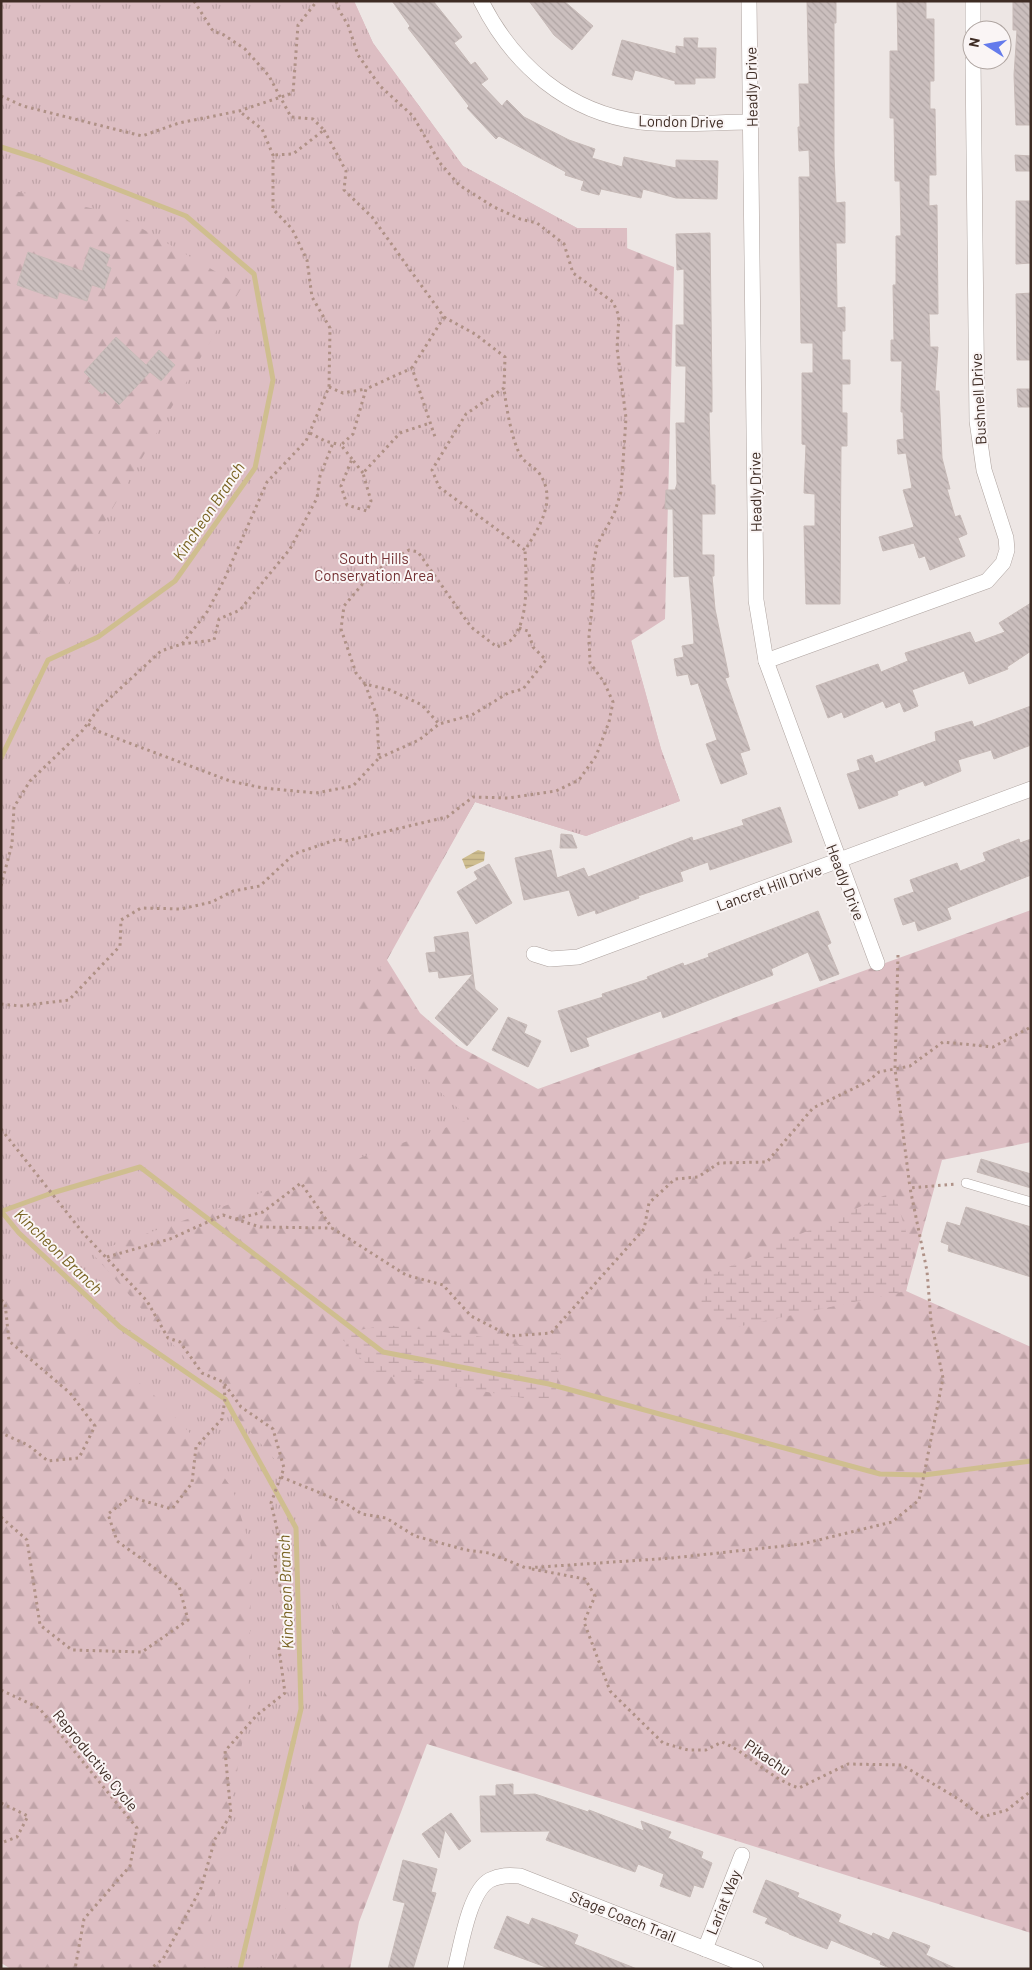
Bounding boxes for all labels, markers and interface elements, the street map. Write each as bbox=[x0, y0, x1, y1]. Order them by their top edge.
north arrow bbox=[962, 20, 1012, 70]
text: N bbox=[965, 36, 983, 49]
street label: Headly Drive bbox=[741, 47, 761, 127]
street label: London Drive bbox=[638, 111, 724, 131]
street label: Bushnell Drive bbox=[967, 353, 989, 445]
street label: Headly Drive bbox=[745, 452, 765, 532]
water label: Kincheon Branch bbox=[168, 458, 248, 564]
park label: South Hills Conservation Area bbox=[314, 549, 434, 584]
street label: Headly Drive bbox=[823, 841, 869, 923]
street label: Lancret Hill Drive bbox=[714, 860, 824, 914]
water label: Kincheon Branch bbox=[11, 1204, 107, 1298]
water label: Kincheon Branch bbox=[274, 1534, 296, 1650]
street label: Reproductive Cycle bbox=[50, 1706, 142, 1814]
street label: Pikachu bbox=[742, 1735, 794, 1779]
street label: Lariat Way bbox=[702, 1867, 744, 1937]
street label: Stage Coach Trail bbox=[567, 1887, 679, 1945]

